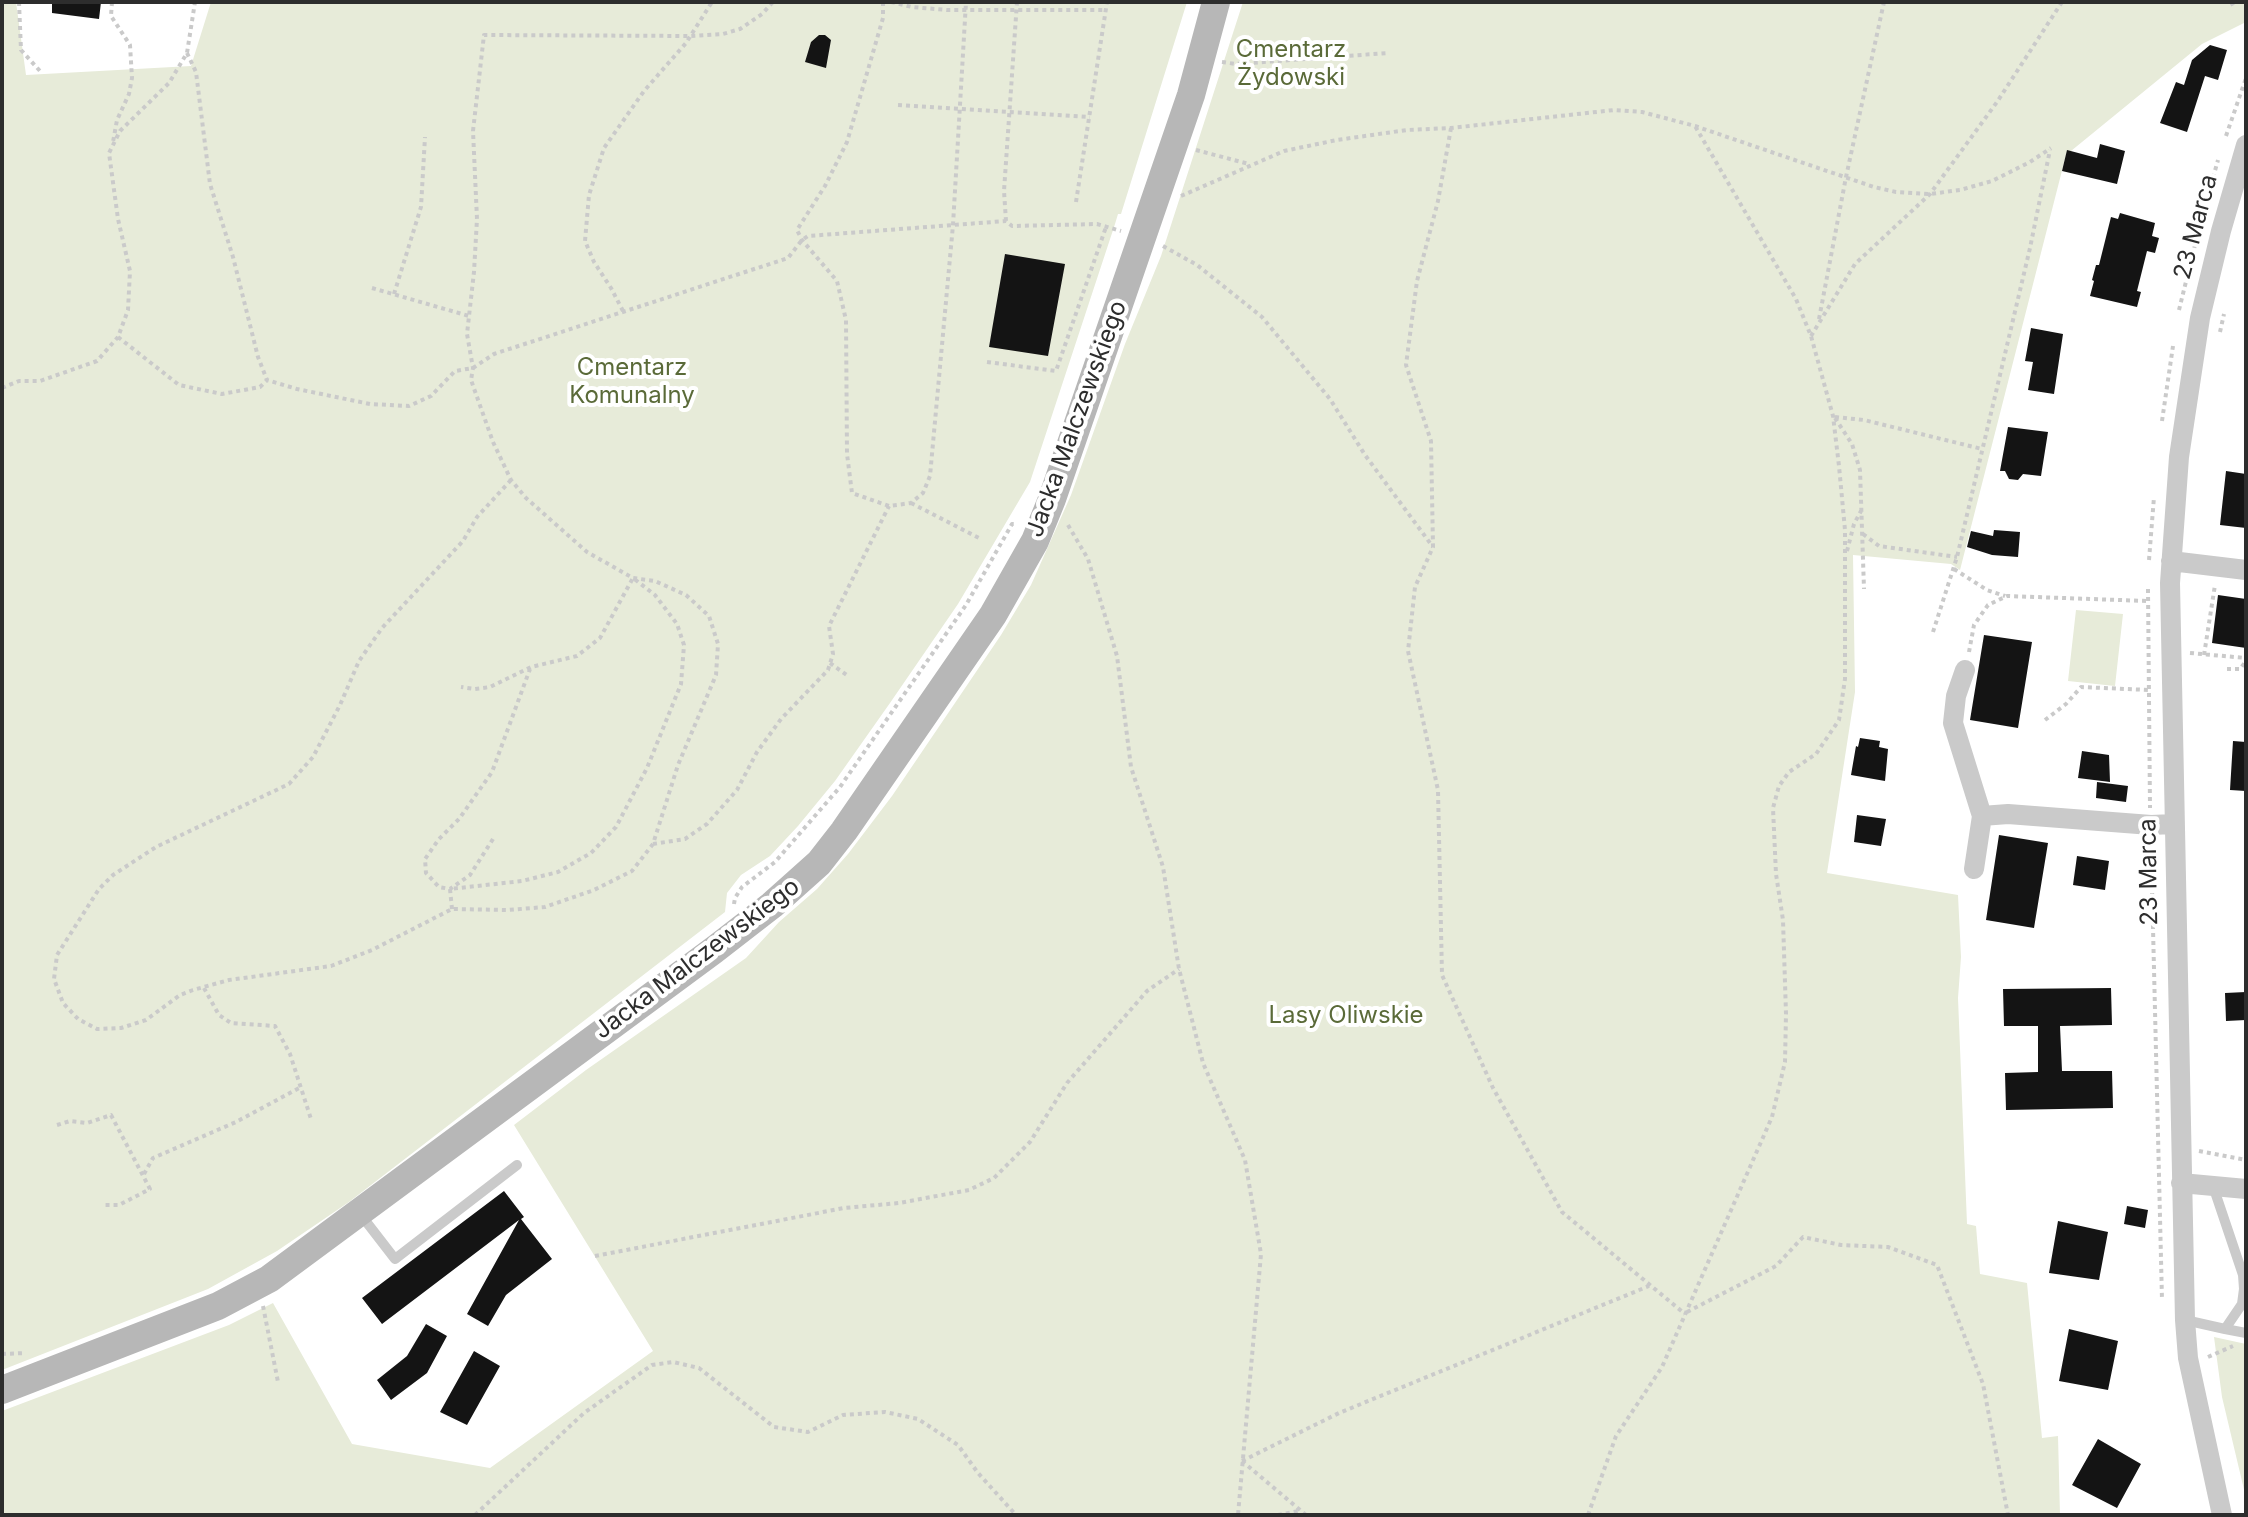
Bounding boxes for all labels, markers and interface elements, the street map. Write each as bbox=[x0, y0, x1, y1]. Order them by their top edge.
park label: Cmentarz Żydowski bbox=[1236, 36, 1346, 92]
street label: 23 Marca bbox=[2168, 171, 2224, 283]
street label: Jacka Malczewskiego bbox=[1021, 297, 1133, 541]
park label: Cmentarz Komunalny bbox=[569, 354, 695, 410]
street label: 23 Marca bbox=[2134, 818, 2164, 926]
street label: Jacka Malczewskiego bbox=[589, 872, 805, 1046]
park label: Lasy Oliwskie bbox=[1268, 1002, 1424, 1030]

